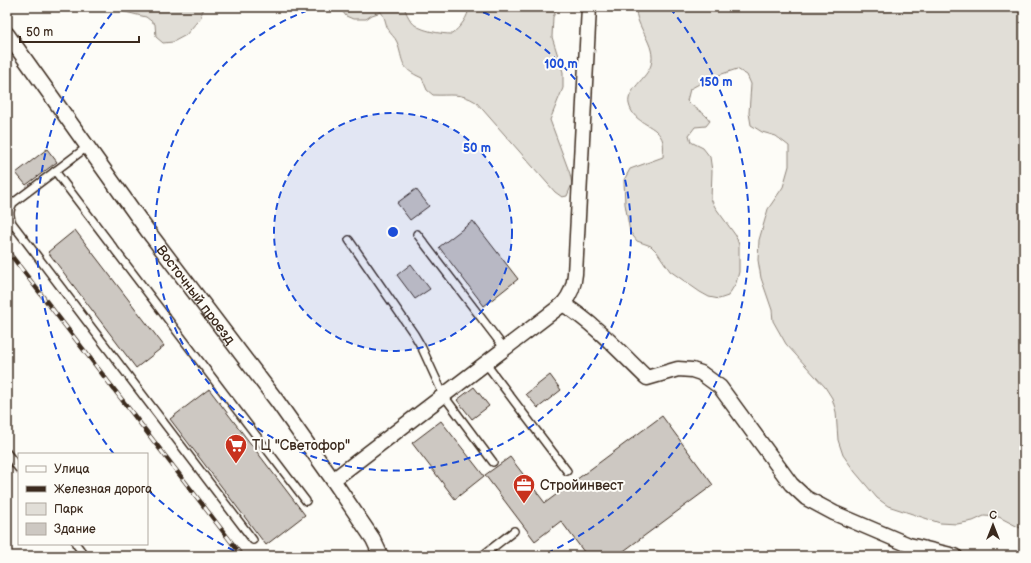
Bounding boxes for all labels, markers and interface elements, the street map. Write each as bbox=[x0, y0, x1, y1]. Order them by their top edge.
scale bar bbox=[20, 18, 139, 44]
text: 50 m bbox=[26, 25, 53, 40]
text: 100 m bbox=[544, 57, 578, 72]
text: 150 m bbox=[700, 75, 732, 90]
text: 50 m bbox=[463, 141, 491, 156]
centre of rings bbox=[386, 225, 400, 239]
street label: Восточный проезд bbox=[153, 242, 239, 348]
supermarket icon: ТЦ "Светофор" bbox=[223, 432, 249, 465]
place label: ТЦ "Светофор" bbox=[252, 437, 350, 454]
legend bbox=[18, 453, 148, 545]
text: Улица bbox=[54, 462, 90, 477]
office icon: Стройинвест bbox=[511, 472, 537, 505]
place label: Стройинвест bbox=[540, 477, 624, 494]
text: Железная дорога bbox=[54, 482, 152, 497]
text: Парк bbox=[54, 502, 84, 517]
north arrow bbox=[973, 505, 1013, 545]
text: С bbox=[989, 509, 997, 522]
text: Здание bbox=[54, 522, 96, 537]

